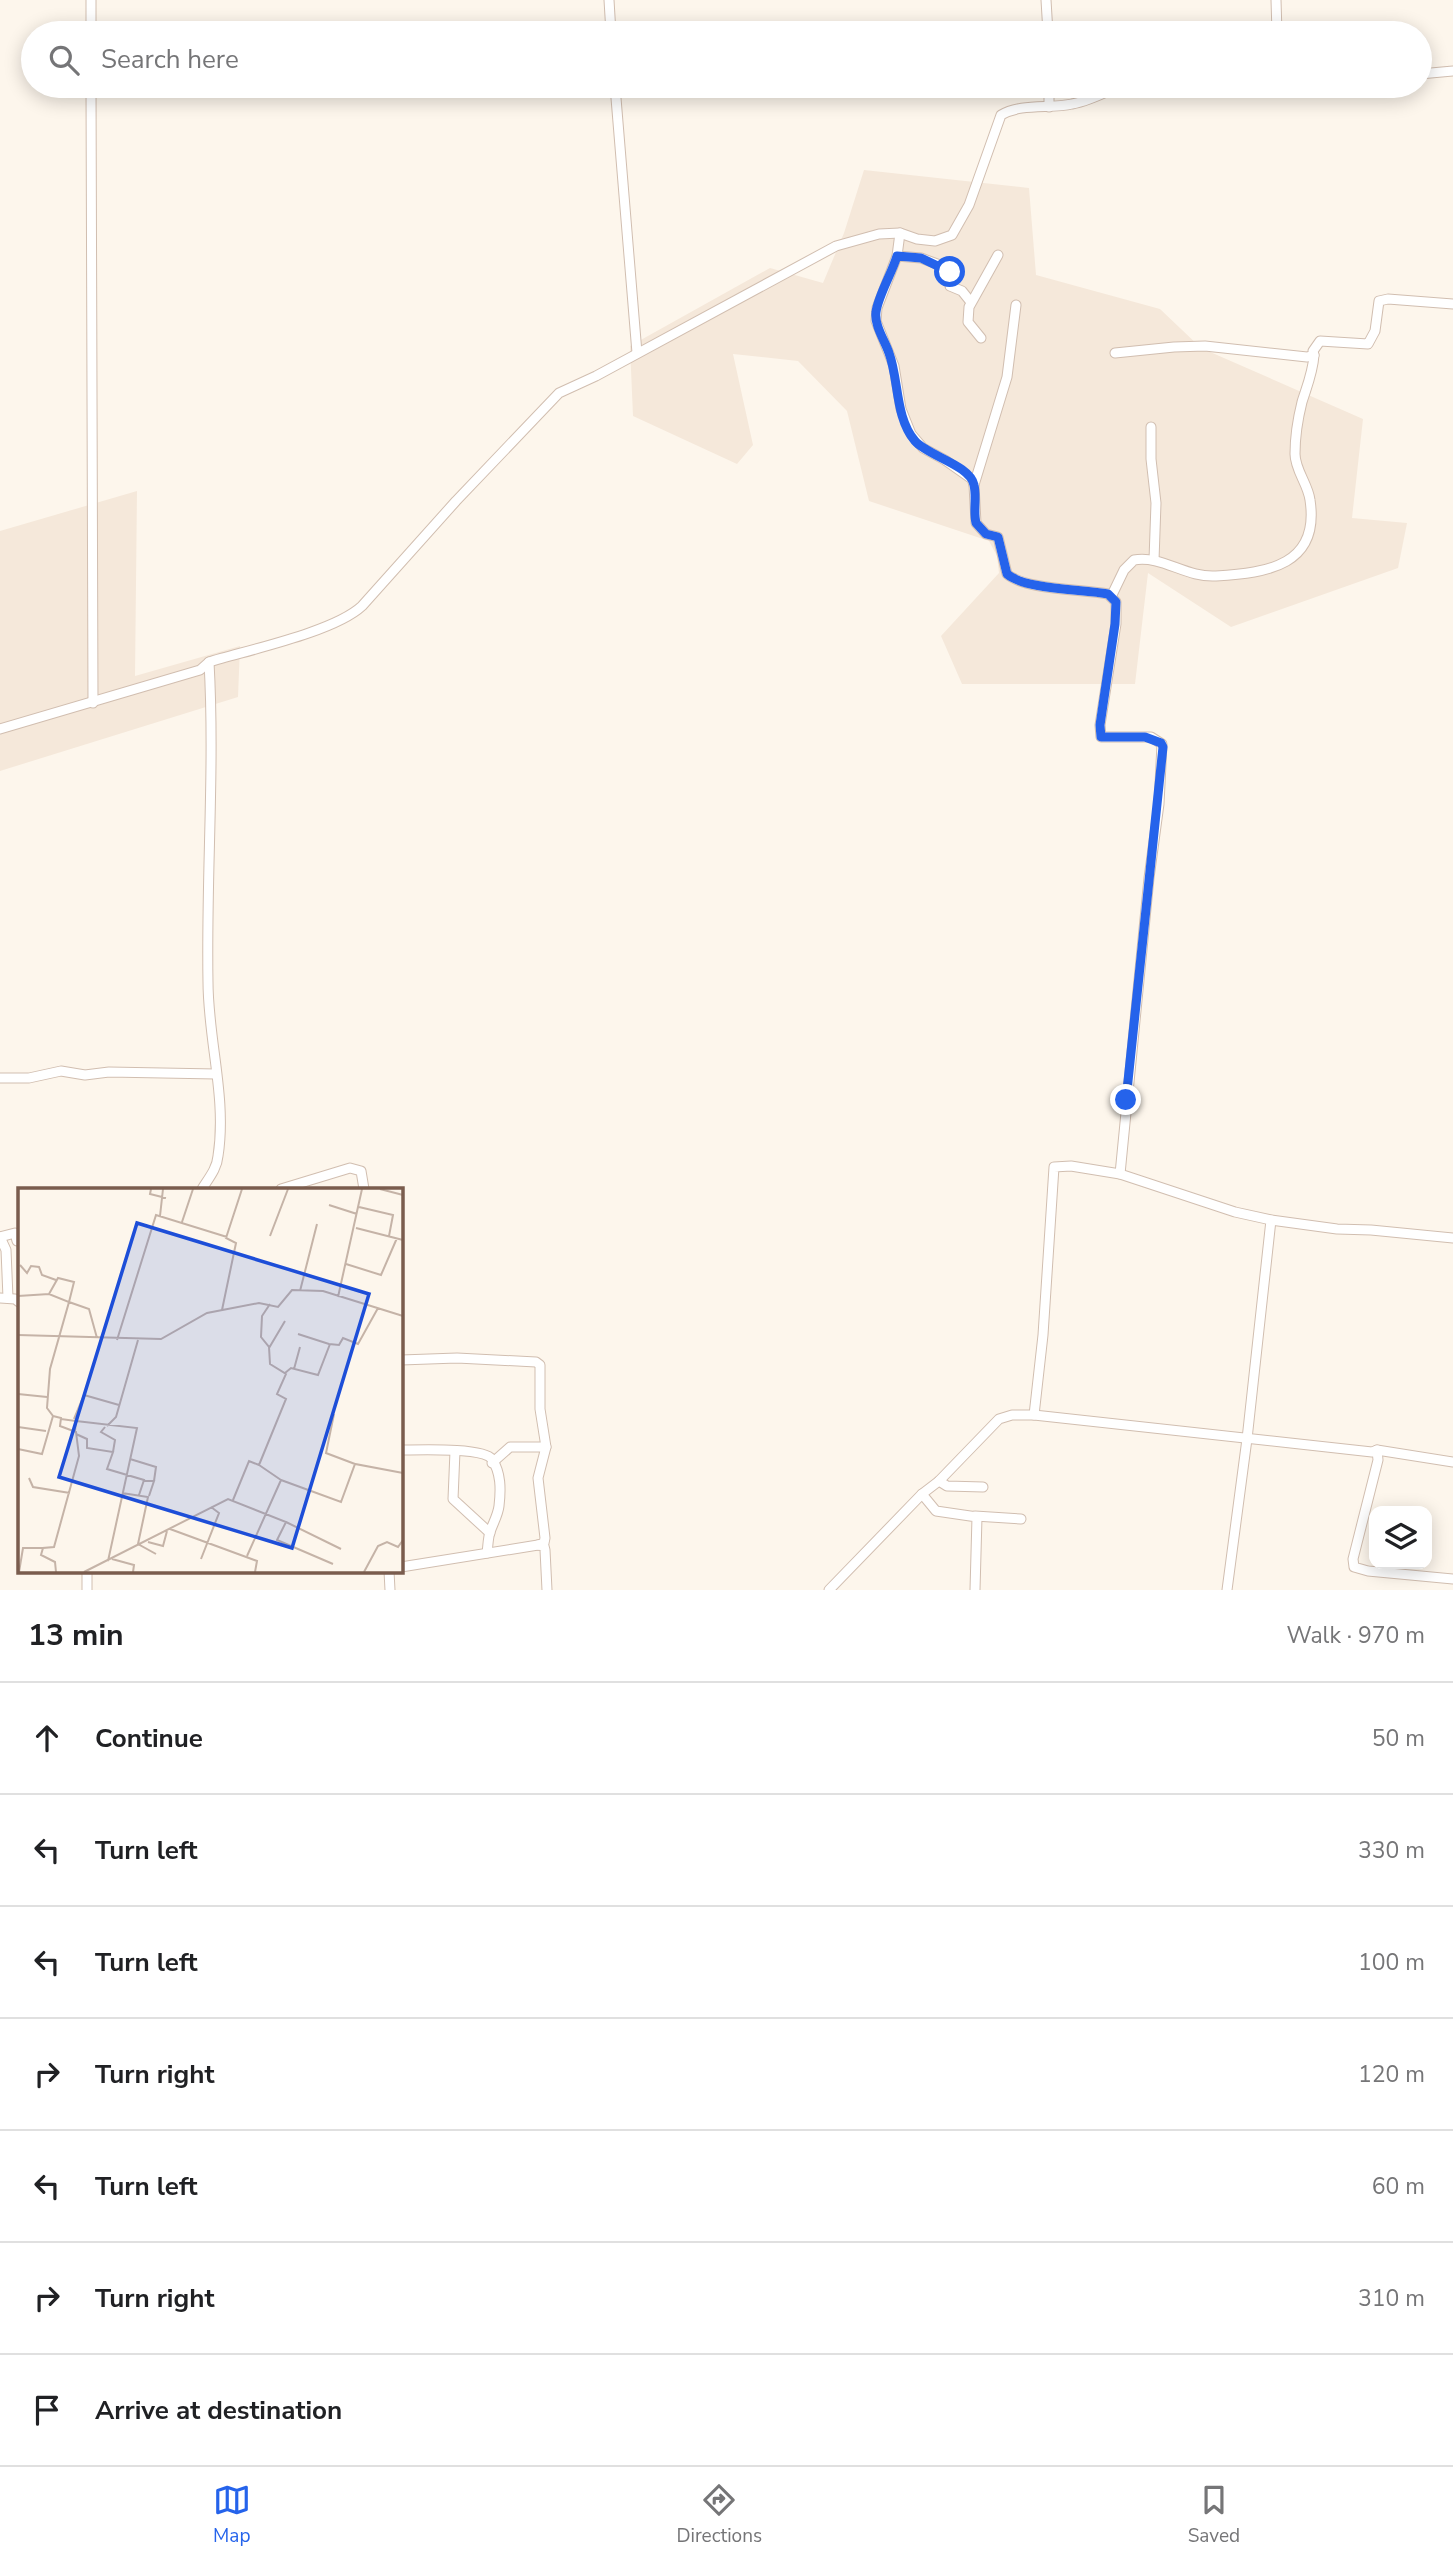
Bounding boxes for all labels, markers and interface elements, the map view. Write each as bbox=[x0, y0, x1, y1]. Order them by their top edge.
search box bbox=[21, 21, 1432, 98]
icon: search bbox=[45, 41, 83, 79]
text: Search here bbox=[101, 42, 239, 77]
route start bbox=[934, 256, 965, 287]
route end bbox=[1110, 1084, 1141, 1115]
inset map bbox=[18, 1188, 402, 1573]
map controls bbox=[1369, 1506, 1432, 1569]
button: layers bbox=[1369, 1506, 1432, 1569]
text: 13 min bbox=[28, 1615, 124, 1656]
text: Walk · 970 m bbox=[1286, 1620, 1425, 1651]
icon: ahead bbox=[28, 1719, 66, 1757]
text: Continue bbox=[95, 1721, 203, 1756]
text: 50 m bbox=[1372, 1723, 1425, 1754]
icon: left bbox=[28, 1831, 66, 1869]
text: Turn left bbox=[95, 1833, 198, 1868]
text: 330 m bbox=[1358, 1835, 1425, 1866]
icon: left bbox=[28, 1943, 66, 1981]
text: Turn left bbox=[95, 1945, 198, 1980]
text: 100 m bbox=[1358, 1947, 1425, 1978]
icon: right bbox=[28, 2055, 66, 2093]
text: Turn right bbox=[95, 2057, 214, 2092]
text: 120 m bbox=[1358, 2059, 1425, 2090]
icon: left bbox=[28, 2167, 66, 2205]
text: Turn left bbox=[95, 2169, 198, 2204]
text: 60 m bbox=[1372, 2171, 1425, 2202]
icon: right bbox=[28, 2279, 66, 2317]
text: Turn right bbox=[95, 2281, 214, 2316]
text: 310 m bbox=[1358, 2283, 1425, 2314]
icon: arrive bbox=[28, 2391, 66, 2429]
text: Arrive at destination bbox=[95, 2393, 342, 2428]
tab: Map bbox=[213, 2481, 251, 2549]
tab: Directions bbox=[676, 2481, 762, 2549]
tab: Saved bbox=[1188, 2481, 1240, 2549]

